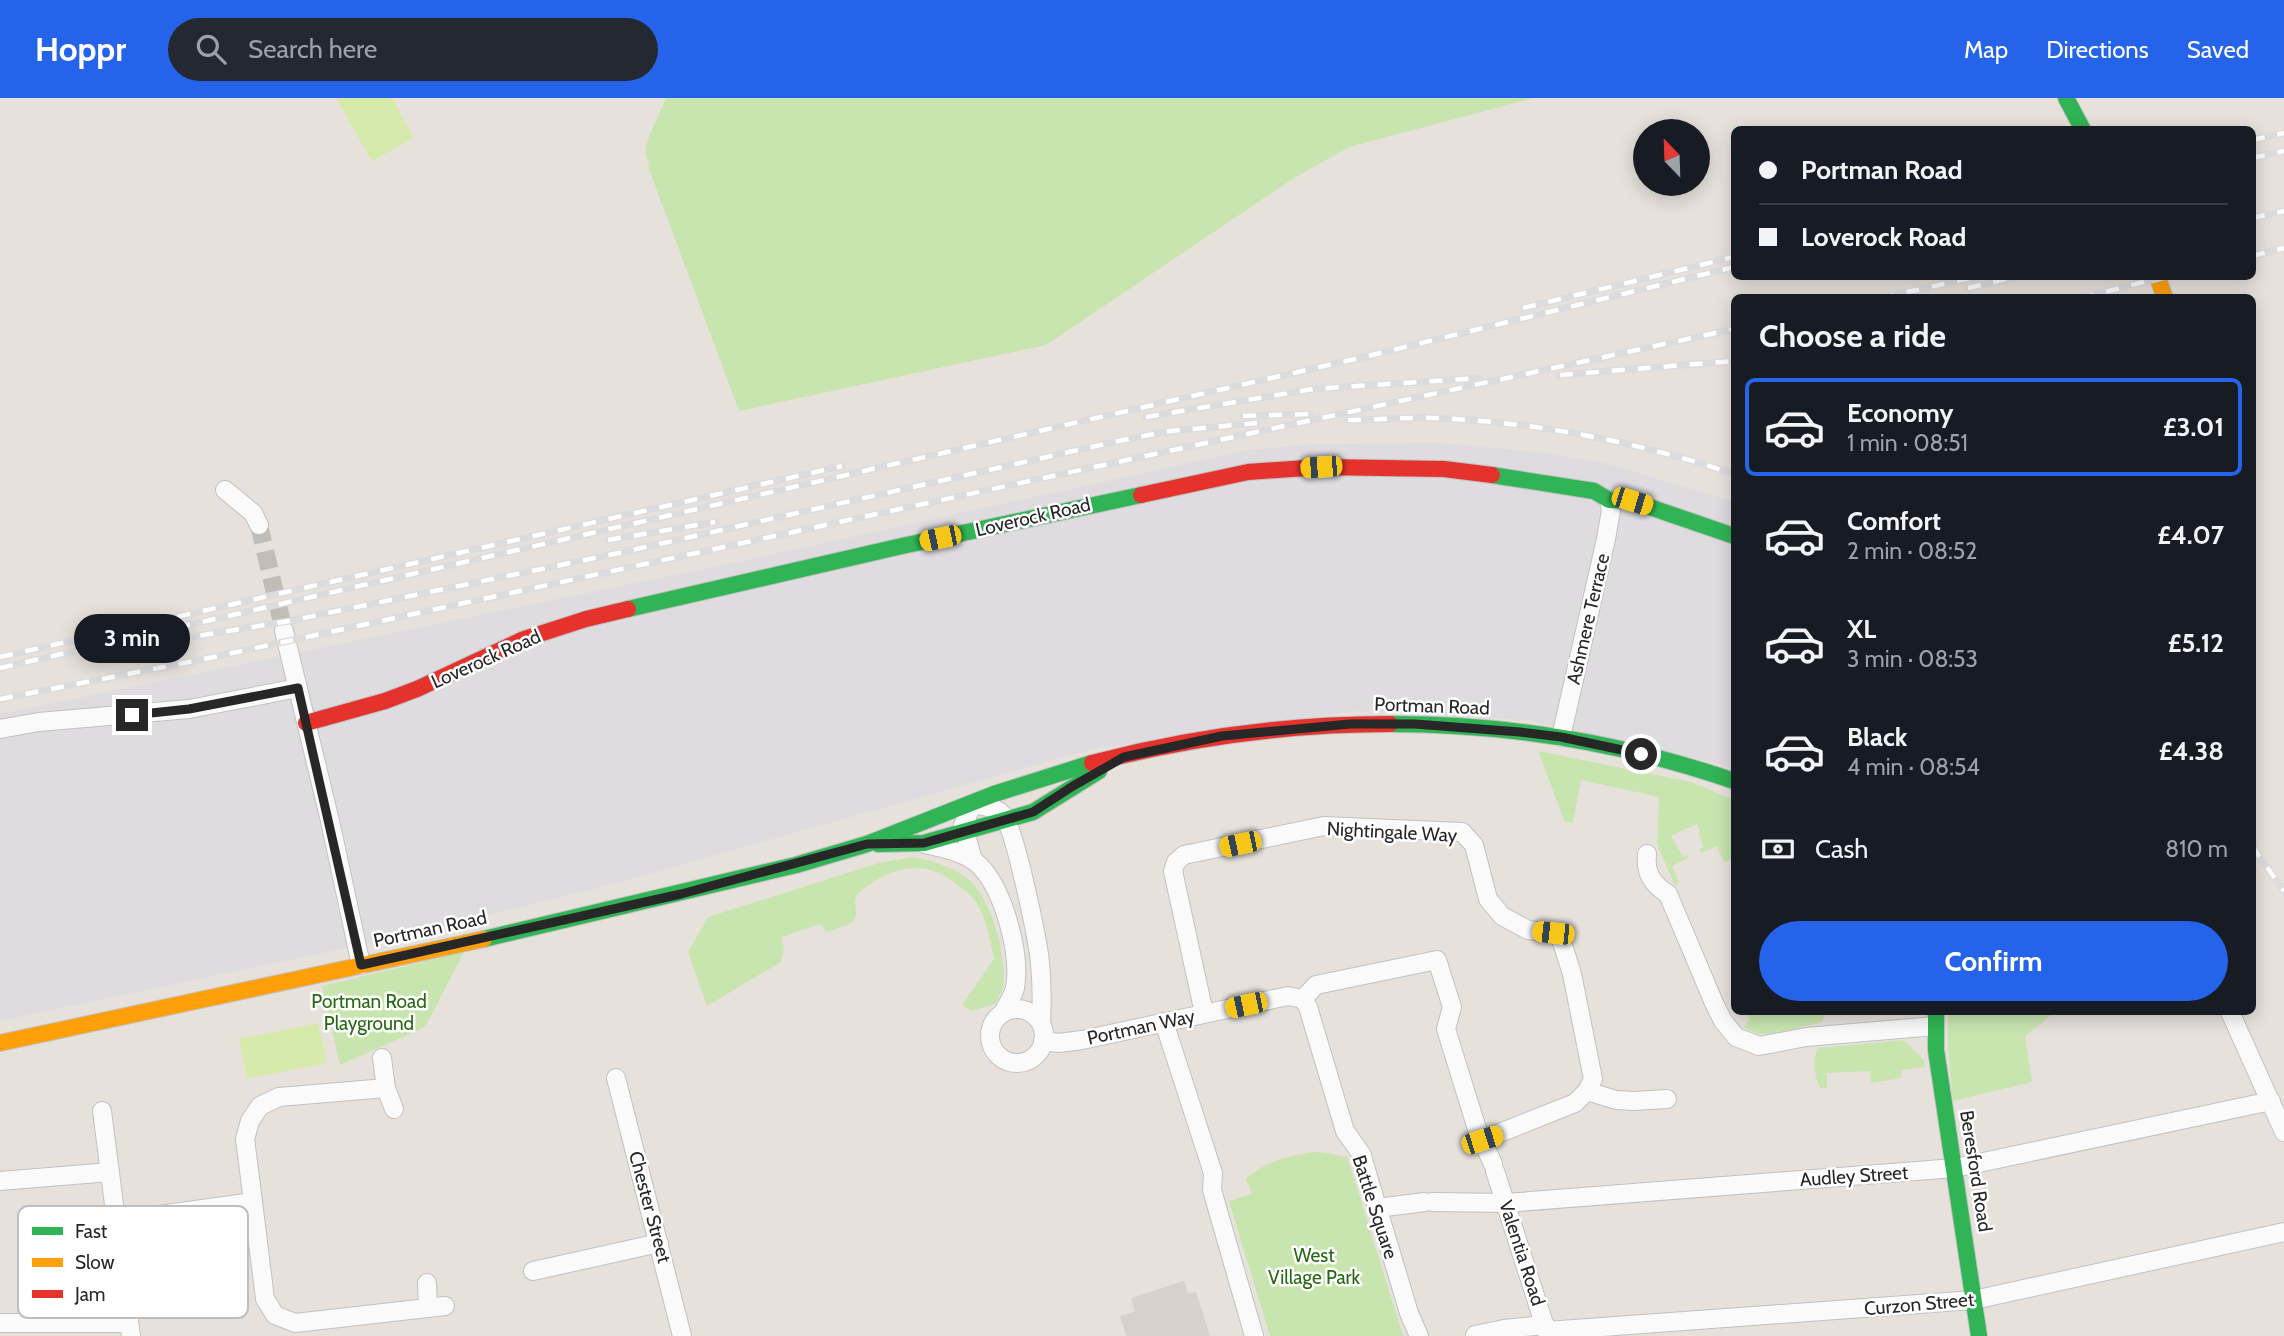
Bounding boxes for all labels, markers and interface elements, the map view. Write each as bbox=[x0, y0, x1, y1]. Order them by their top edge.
search box bbox=[168, 18, 658, 81]
text: Hoppr bbox=[35, 29, 126, 69]
icon: search bbox=[192, 30, 230, 68]
text: Search here bbox=[248, 33, 377, 65]
text: Map bbox=[1964, 35, 2008, 64]
text: Directions bbox=[2046, 35, 2149, 64]
text: Saved bbox=[2187, 35, 2249, 64]
north arrow bbox=[1633, 119, 1710, 196]
map controls bbox=[1633, 119, 1710, 196]
text: Portman Road bbox=[1801, 154, 1963, 186]
text: Loverock Road bbox=[1801, 221, 1966, 253]
text: Choose a ride bbox=[1759, 316, 1946, 355]
icon: car bbox=[1763, 396, 1826, 459]
text: Economy bbox=[1847, 397, 1953, 429]
text: £3.01 bbox=[2163, 411, 2224, 443]
text: 1 min · 08:51 bbox=[1847, 429, 1968, 457]
car bbox=[1300, 455, 1343, 479]
car bbox=[1609, 485, 1656, 517]
street label: Loverock Road bbox=[973, 493, 1093, 541]
icon: car bbox=[1763, 504, 1826, 567]
text: Comfort bbox=[1847, 505, 1941, 537]
text: £4.07 bbox=[2157, 519, 2224, 551]
car bbox=[918, 523, 963, 553]
text: 2 min · 08:52 bbox=[1847, 537, 1977, 565]
street label: Ashmere Terrace bbox=[1562, 551, 1614, 687]
icon: car bbox=[1763, 612, 1826, 675]
text: XL bbox=[1847, 613, 1876, 645]
callout: 3 min bbox=[74, 614, 190, 662]
text: 3 min bbox=[104, 624, 160, 652]
street label: Loverock Road bbox=[428, 625, 544, 693]
text: £5.12 bbox=[2168, 627, 2224, 659]
text: 3 min · 08:53 bbox=[1847, 645, 1978, 673]
street label: Portman Road bbox=[1374, 692, 1490, 720]
route end bbox=[116, 699, 148, 731]
icon: car bbox=[1763, 720, 1826, 783]
text: Black bbox=[1847, 721, 1907, 753]
text: £4.38 bbox=[2159, 735, 2224, 767]
route start bbox=[1625, 738, 1657, 770]
text: 4 min · 08:54 bbox=[1847, 753, 1980, 781]
street label: Nightingale Way bbox=[1326, 817, 1458, 847]
car bbox=[1218, 829, 1263, 859]
icon: cash bbox=[1759, 830, 1797, 868]
text: Cash bbox=[1815, 833, 1868, 865]
text: 810 m bbox=[2165, 835, 2228, 863]
street label: Portman Road bbox=[371, 906, 489, 952]
car bbox=[1532, 920, 1575, 946]
button: Confirm bbox=[1759, 921, 2228, 1001]
park label: Portman Road Playground bbox=[311, 990, 427, 1035]
car bbox=[1224, 990, 1269, 1020]
street label: Portman Way bbox=[1085, 1004, 1197, 1050]
street label: Beresford Road bbox=[1955, 1109, 1997, 1233]
car bbox=[1459, 1124, 1506, 1156]
street label: Chester Street bbox=[624, 1149, 676, 1266]
street label: Battle Square bbox=[1347, 1152, 1403, 1262]
street label: Audley Street bbox=[1799, 1161, 1910, 1191]
street label: Valentia Road bbox=[1494, 1197, 1550, 1309]
legend bbox=[18, 1206, 248, 1318]
text: Fast bbox=[75, 1220, 108, 1243]
park label: West Village Park bbox=[1268, 1244, 1361, 1289]
text: Slow bbox=[75, 1251, 115, 1274]
text: Jam bbox=[74, 1283, 105, 1306]
street label: Curzon Street bbox=[1863, 1288, 1976, 1320]

